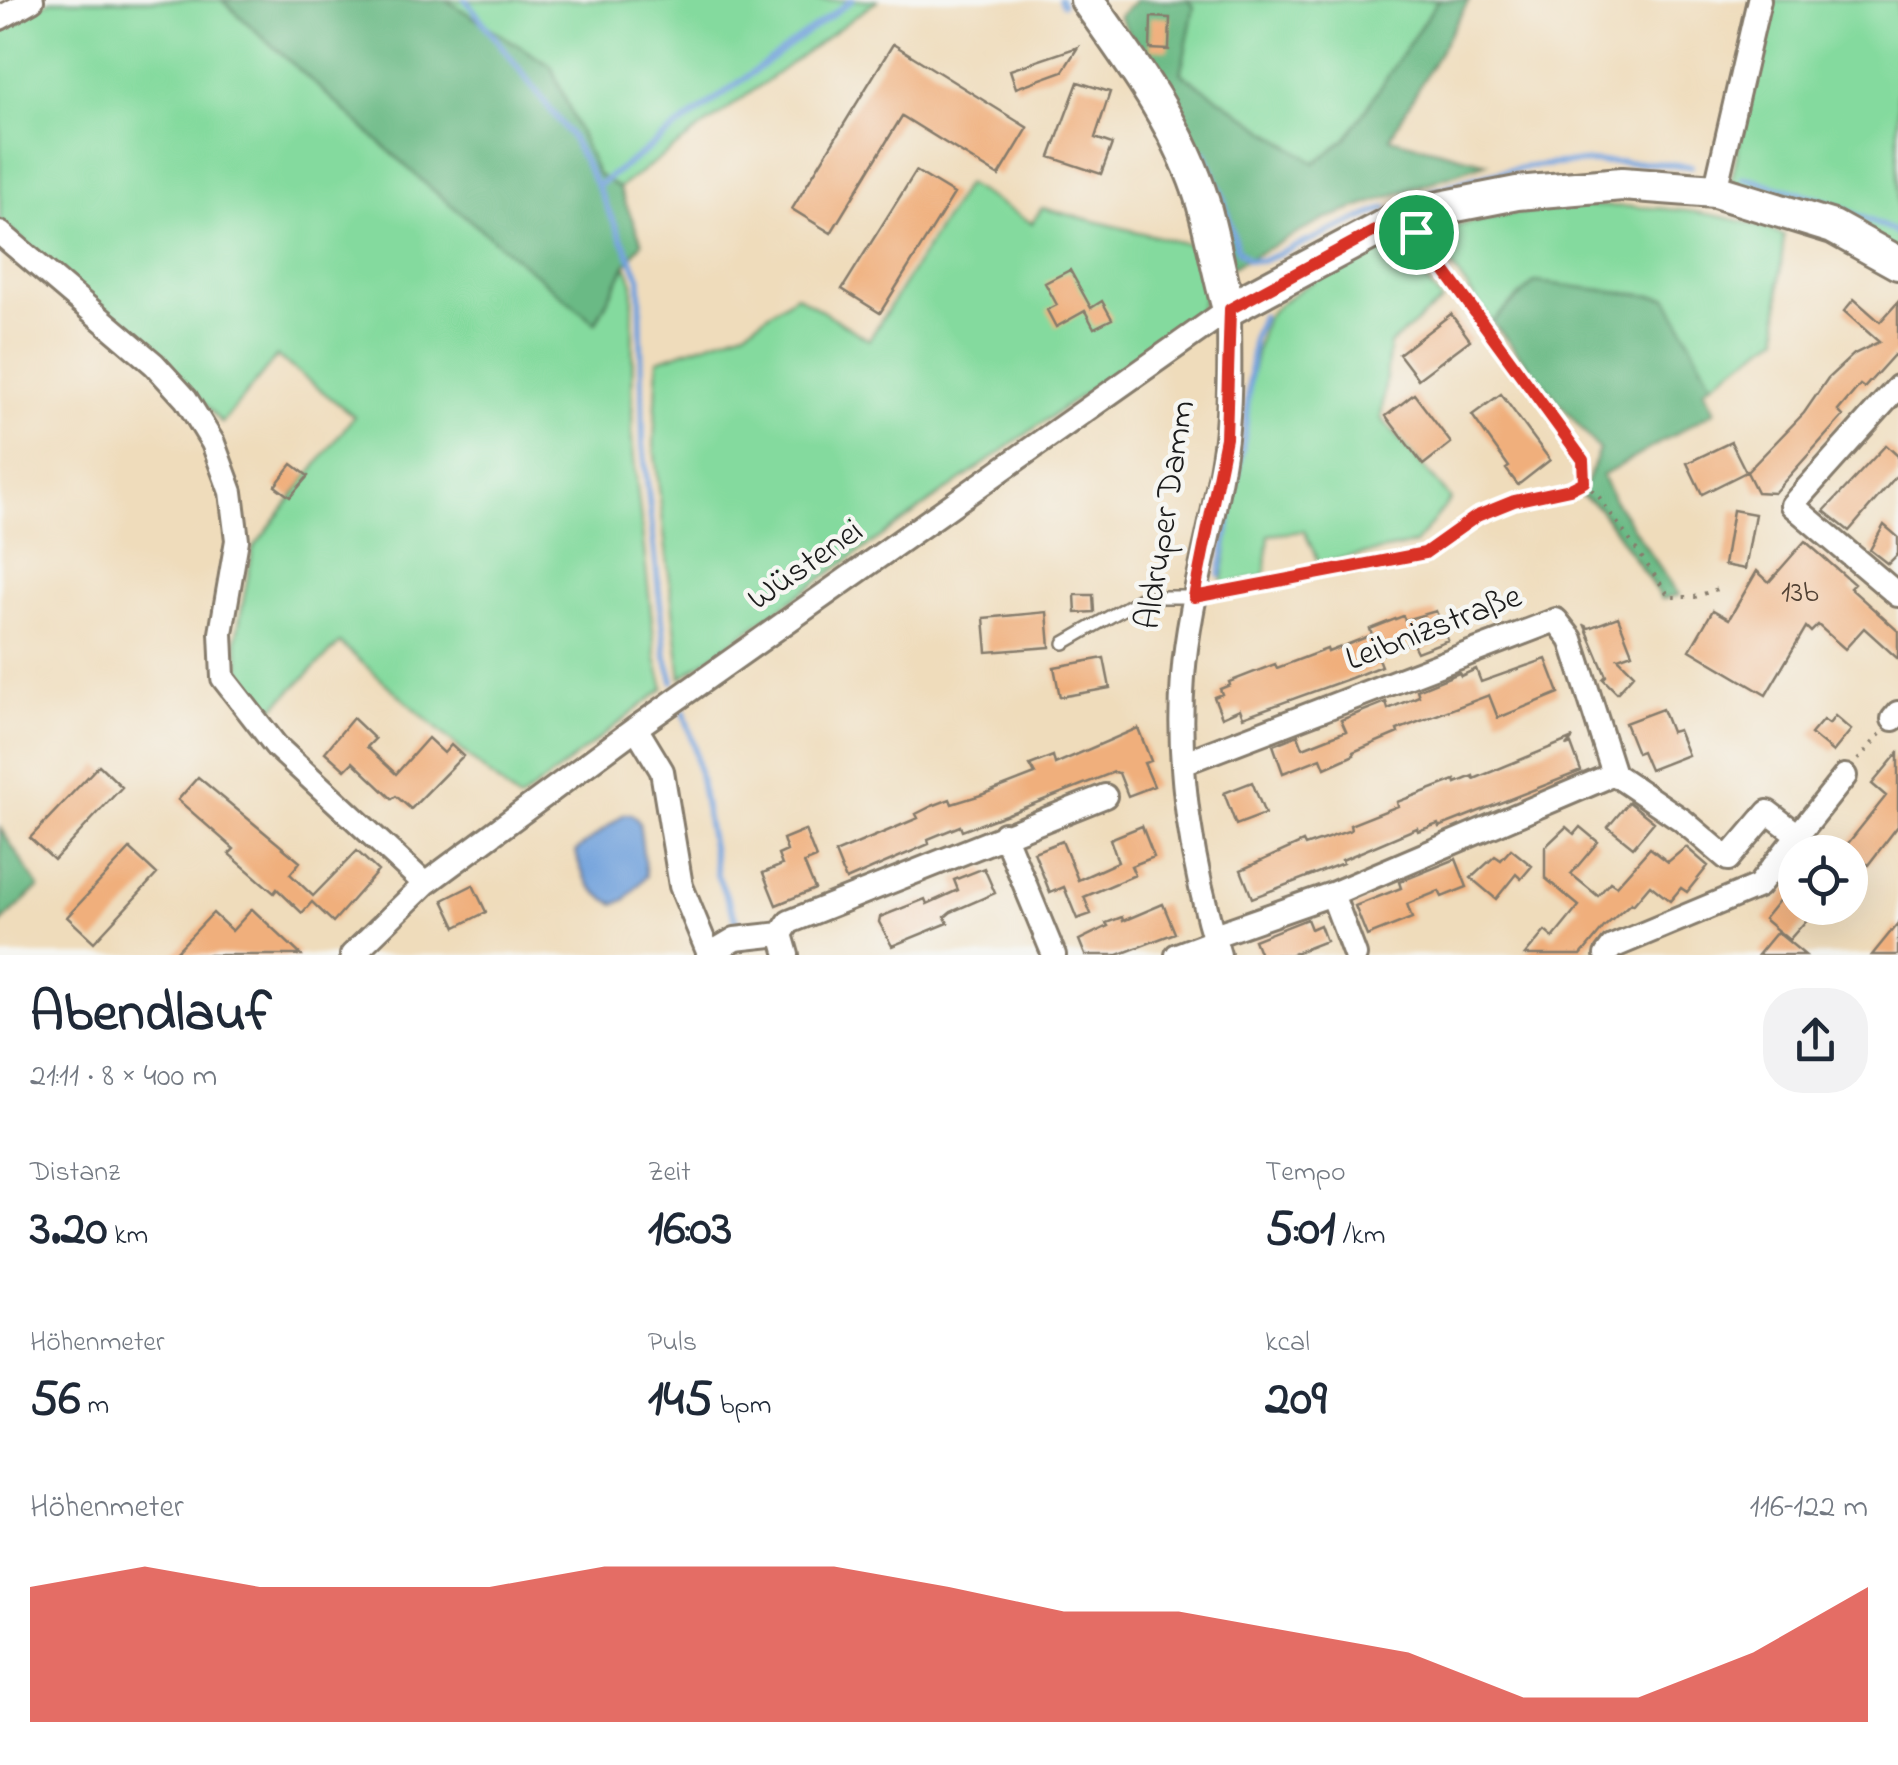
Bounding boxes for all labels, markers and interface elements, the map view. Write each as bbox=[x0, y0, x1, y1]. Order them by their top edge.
pin bbox=[1374, 190, 1459, 275]
icon: arrive bbox=[1389, 205, 1444, 260]
street label: Aldruper Damm bbox=[1124, 397, 1210, 633]
street label: Wüstenei bbox=[738, 507, 874, 625]
street label: Leibnizstraße bbox=[1339, 572, 1530, 686]
house number: 13b bbox=[1781, 572, 1819, 616]
map controls bbox=[1778, 835, 1868, 925]
button: locate bbox=[1778, 835, 1868, 925]
text: Abendlauf bbox=[30, 976, 271, 1056]
button: share bbox=[1763, 988, 1868, 1093]
text: 21:11 · 8 × 400 m bbox=[30, 1054, 217, 1101]
text: Distanz bbox=[30, 1153, 120, 1194]
text: Zeit bbox=[648, 1153, 691, 1194]
text: Tempo bbox=[1265, 1153, 1345, 1194]
text: 3.20 bbox=[30, 1194, 107, 1267]
text: 16:03 bbox=[648, 1194, 732, 1267]
text: 5:01 bbox=[1265, 1194, 1336, 1267]
text: km bbox=[107, 1216, 148, 1257]
text: /km bbox=[1336, 1216, 1385, 1257]
text: Höhenmeter bbox=[30, 1323, 165, 1364]
text: Puls bbox=[648, 1323, 697, 1364]
text: kcal bbox=[1265, 1323, 1310, 1364]
text: 56 bbox=[30, 1364, 81, 1437]
text: 145 bbox=[648, 1364, 713, 1437]
text: 209 bbox=[1265, 1364, 1327, 1437]
text: m bbox=[81, 1386, 109, 1427]
text: bpm bbox=[713, 1386, 772, 1427]
text: Höhenmeter bbox=[30, 1485, 184, 1532]
text: 116–122 m bbox=[1750, 1485, 1868, 1532]

